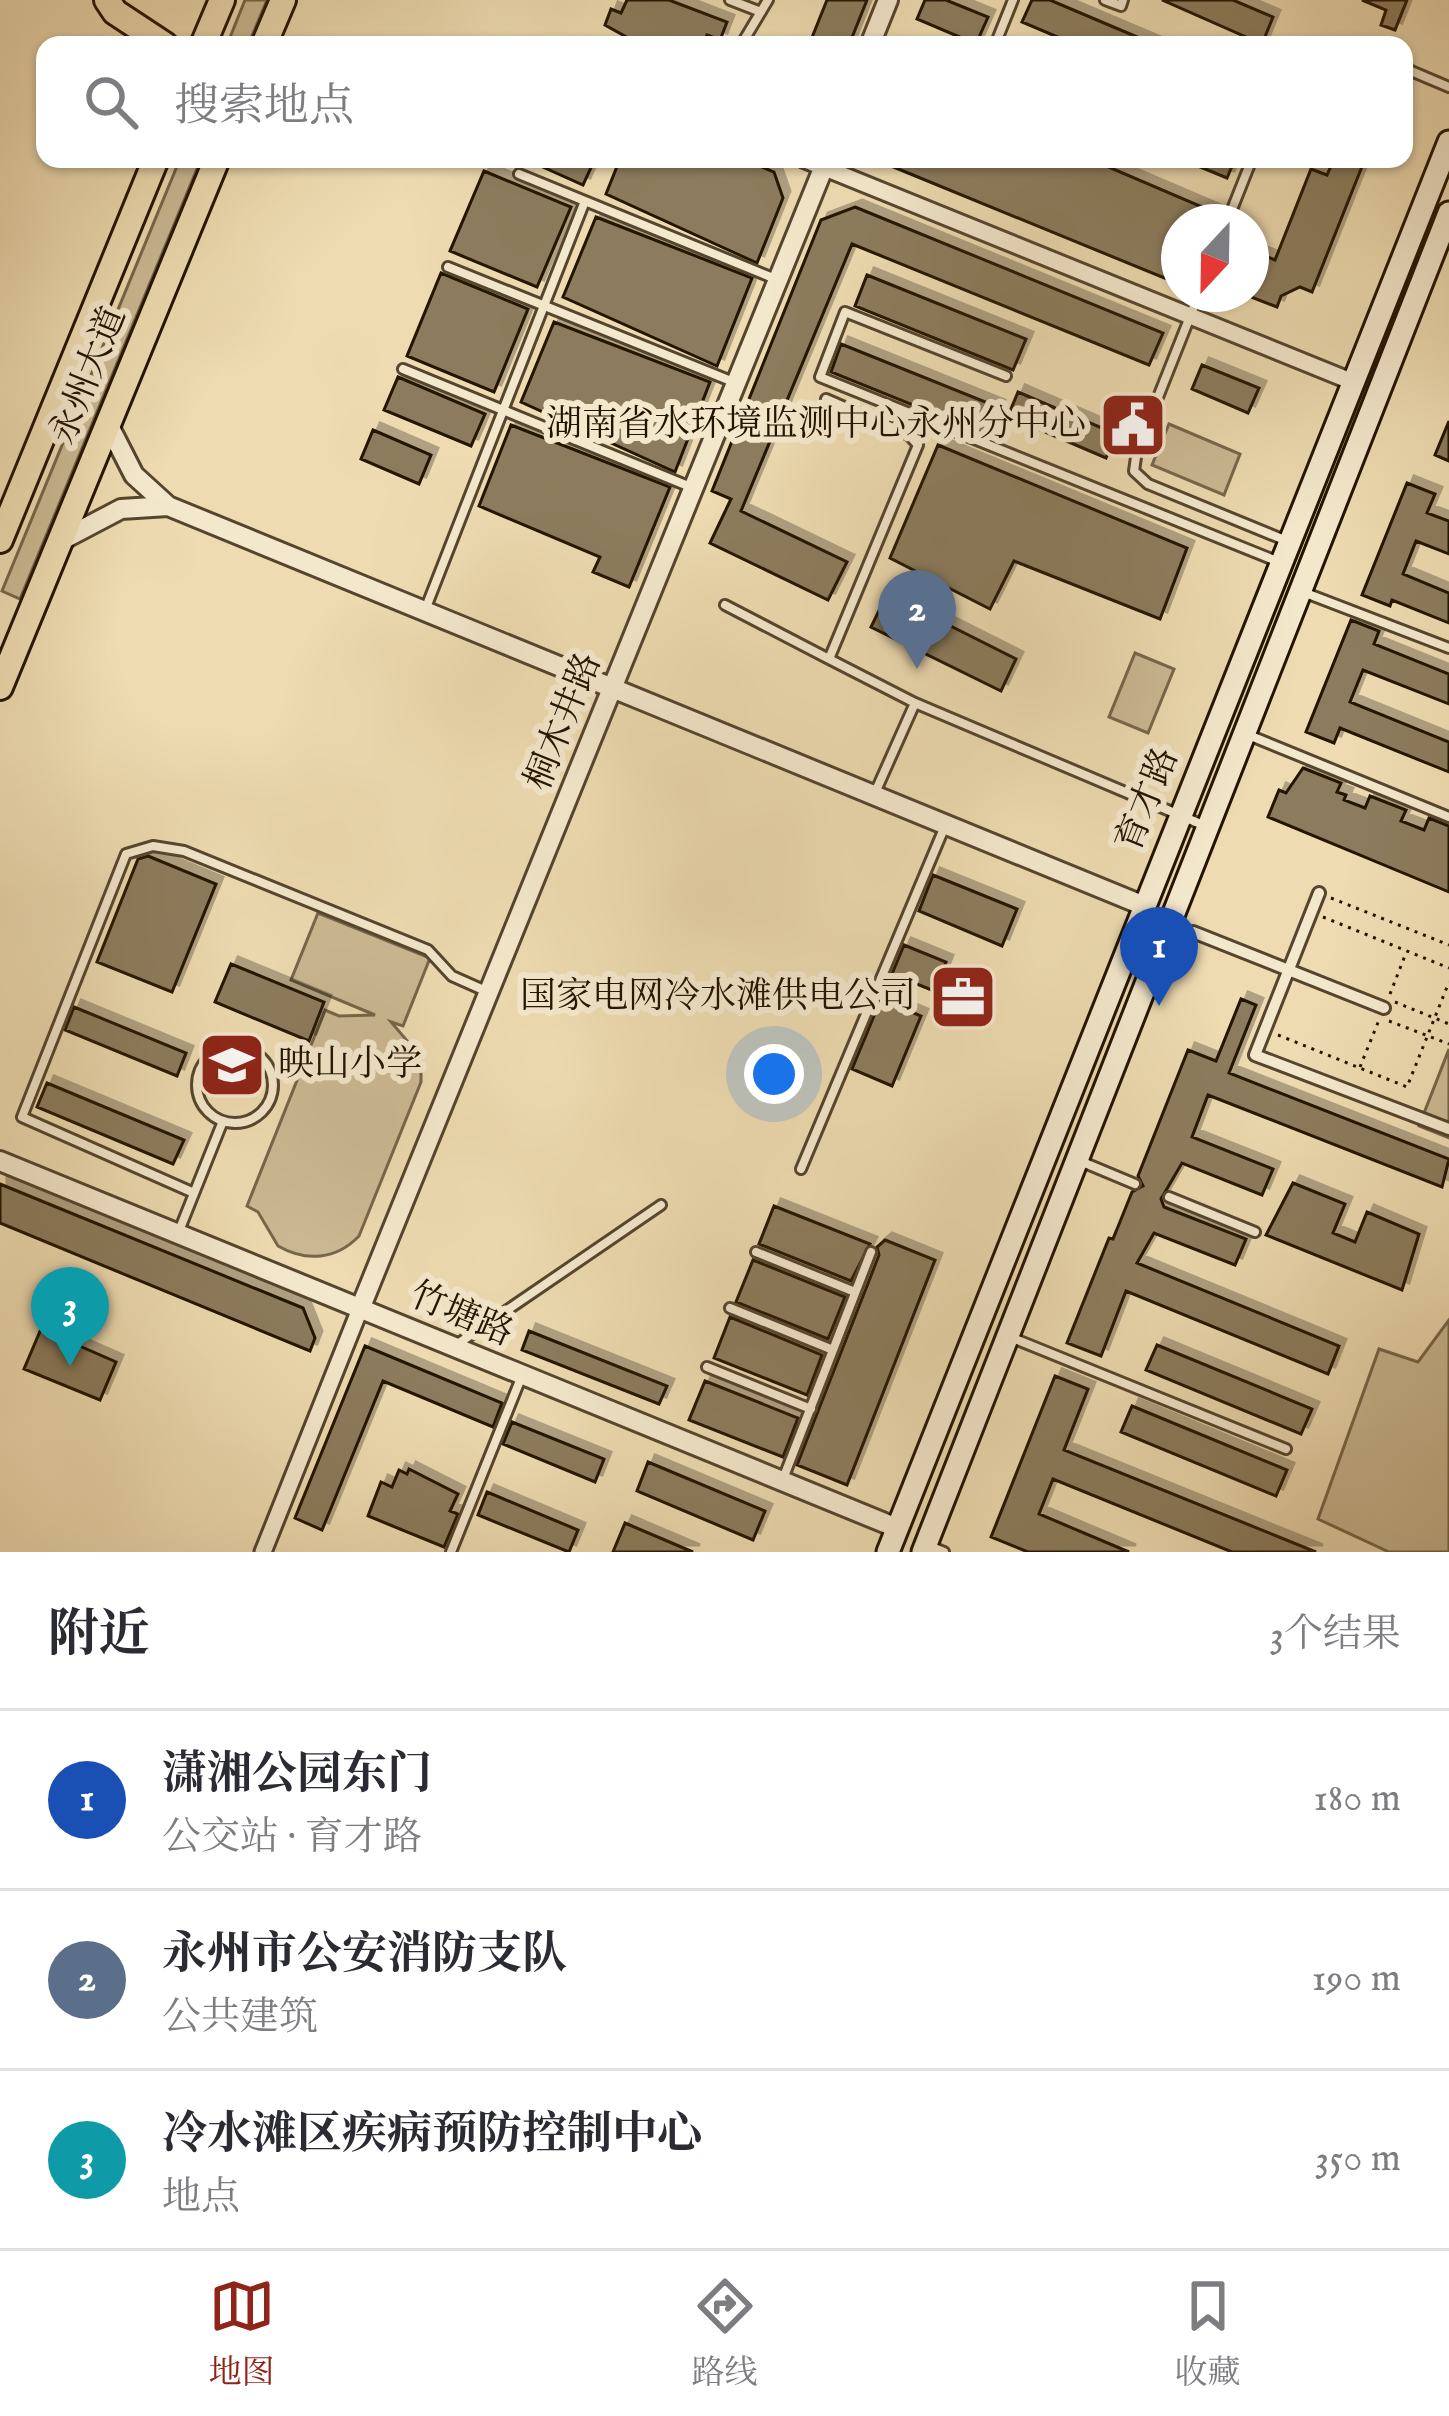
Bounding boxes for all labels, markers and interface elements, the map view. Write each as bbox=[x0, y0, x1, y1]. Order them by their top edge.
search box bbox=[36, 36, 1413, 168]
icon: search bbox=[78, 69, 144, 135]
text: 搜索地点 bbox=[174, 79, 354, 136]
north arrow bbox=[1161, 204, 1269, 312]
street label: 永州大道 bbox=[41, 301, 137, 451]
public building icon: 湖南省水环境监测中心永州分中心 bbox=[1098, 390, 1168, 460]
place label: 湖南省水环境监测中心永州分中心 bbox=[546, 402, 1086, 448]
pin: 2 bbox=[878, 570, 956, 669]
street label: 桐木井路 bbox=[516, 647, 612, 797]
street label: 育才路 bbox=[1106, 741, 1190, 859]
pin: 1 bbox=[1120, 907, 1198, 1006]
office icon: 国家电网冷水滩供电公司 bbox=[928, 962, 998, 1032]
place label: 国家电网冷水滩供电公司 bbox=[520, 974, 916, 1020]
school or university icon: 映山小学 bbox=[197, 1030, 267, 1100]
place label: 映山小学 bbox=[278, 1042, 422, 1088]
your location bbox=[744, 1044, 804, 1104]
pin: 3 bbox=[31, 1267, 109, 1366]
street label: 竹塘路 bbox=[402, 1273, 520, 1357]
text: 附近 bbox=[48, 1604, 150, 1669]
text: 3个结果 bbox=[1269, 1611, 1401, 1660]
text: 潇湘公园东门 bbox=[162, 1747, 432, 1804]
text: 1 bbox=[80, 1775, 94, 1824]
text: 180 m bbox=[1313, 1775, 1401, 1824]
text: 公交站 · 育才路 bbox=[162, 1814, 422, 1863]
text: 永州市公安消防支队 bbox=[162, 1927, 567, 1984]
text: 2 bbox=[78, 1955, 96, 2004]
text: 190 m bbox=[1312, 1955, 1401, 2004]
text: 公共建筑 bbox=[162, 1994, 318, 2043]
text: 冷水滩区疾病预防控制中心 bbox=[162, 2107, 702, 2164]
text: 3 bbox=[80, 2135, 94, 2184]
text: 350 m bbox=[1315, 2135, 1401, 2184]
text: 地点 bbox=[162, 2174, 240, 2223]
tab: 地图 bbox=[209, 2273, 275, 2395]
tab: 路线 bbox=[692, 2273, 758, 2395]
tab: 收藏 bbox=[1175, 2273, 1241, 2395]

